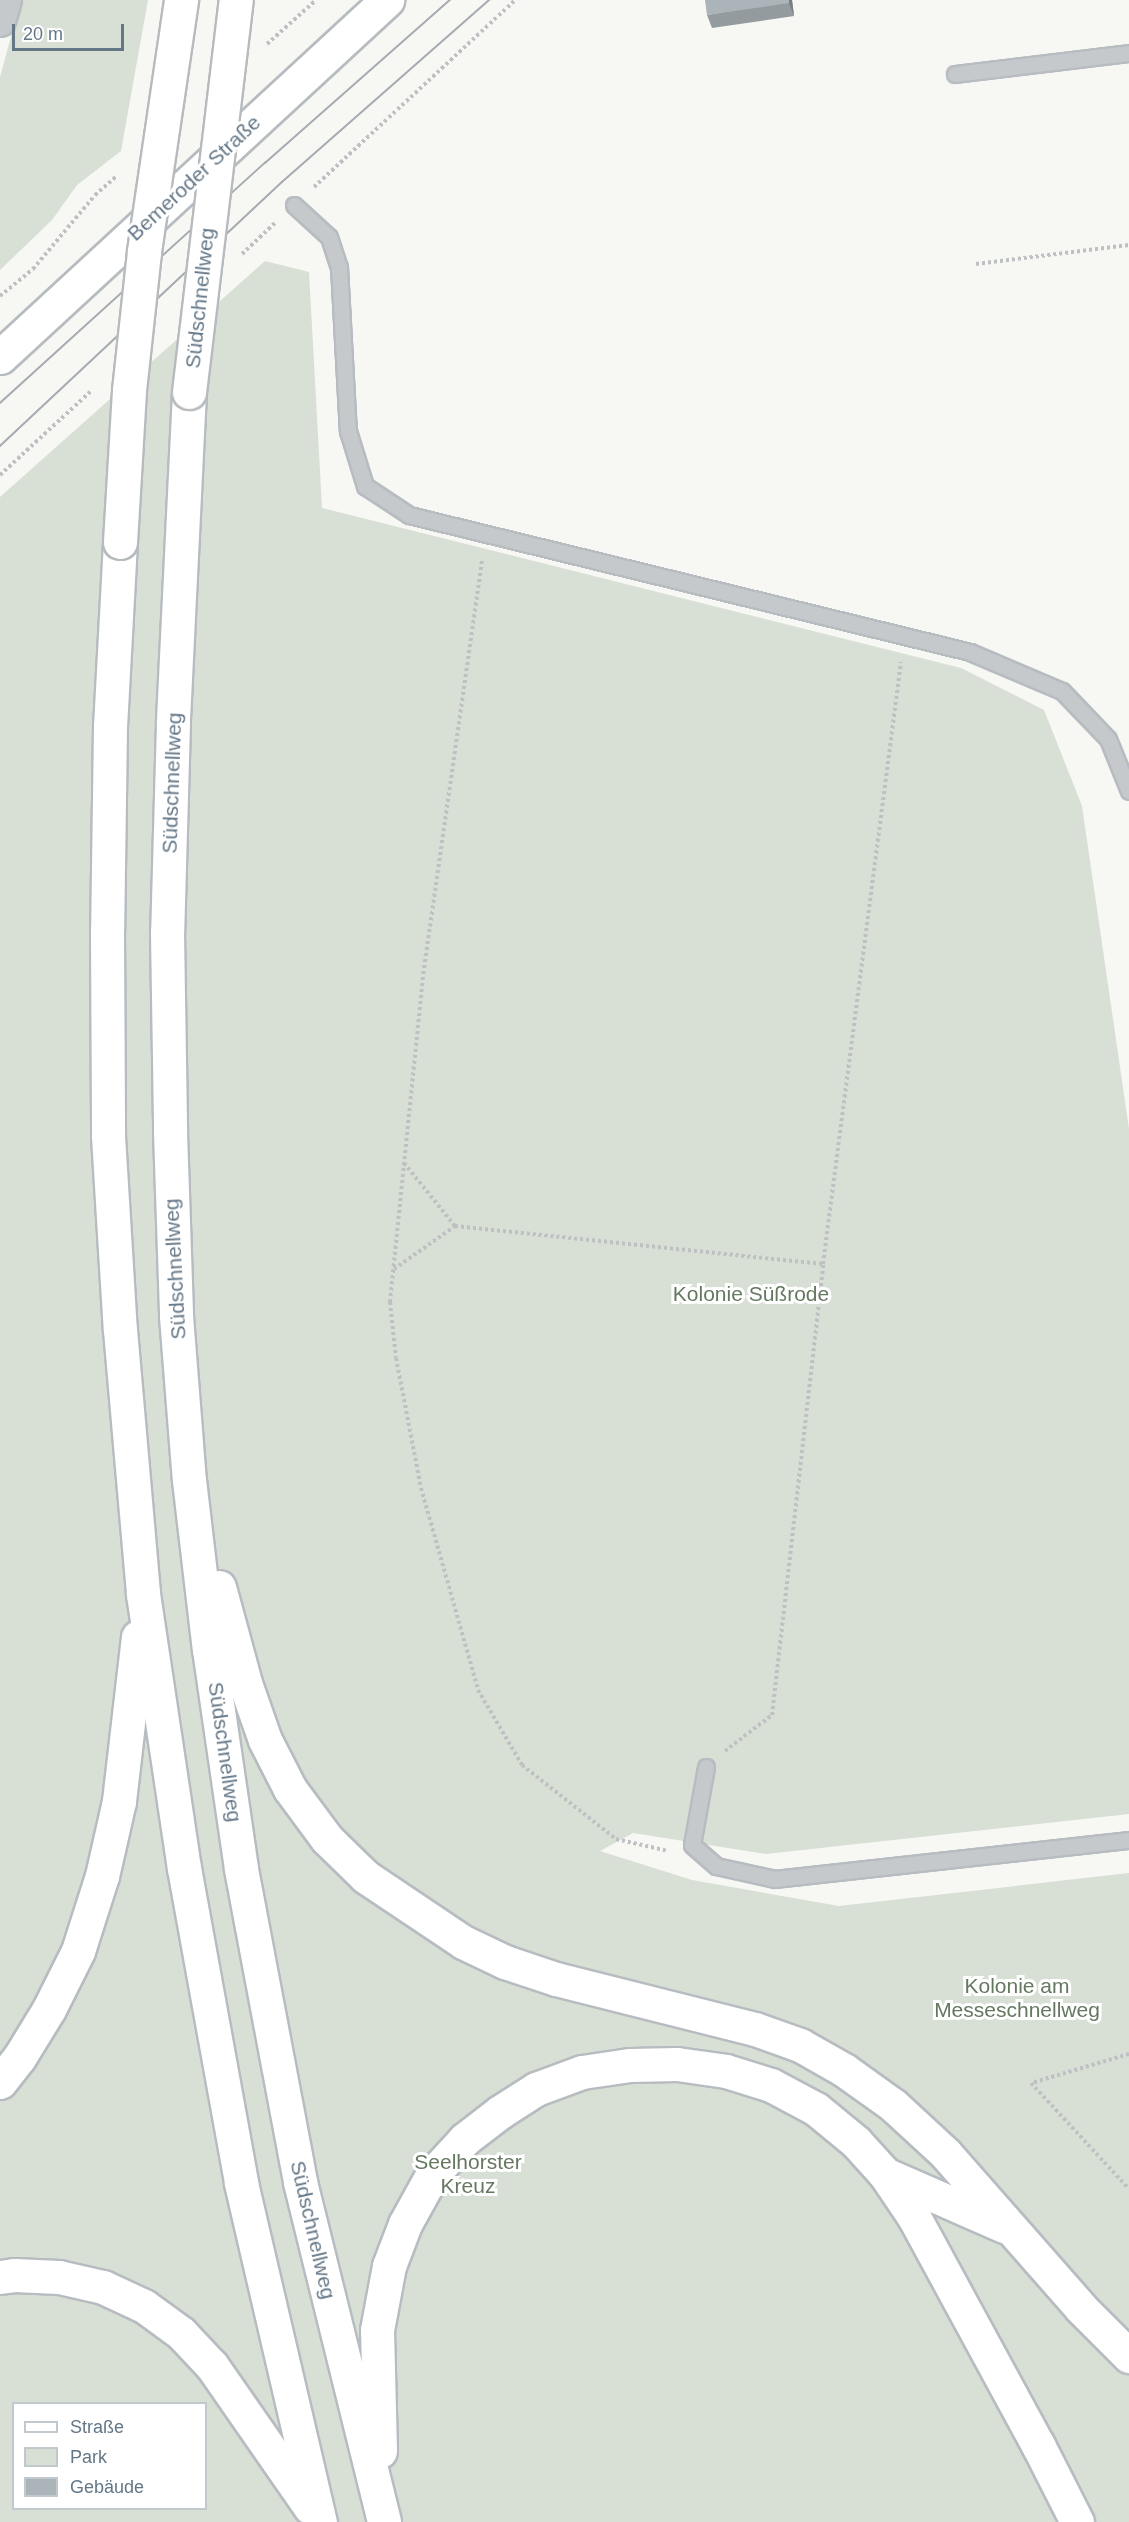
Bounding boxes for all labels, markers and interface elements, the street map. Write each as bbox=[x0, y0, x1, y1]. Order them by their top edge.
scale bar bbox=[15, 12, 128, 50]
text: 20 m bbox=[23, 24, 63, 44]
street label: Bemeroder Straße bbox=[122, 110, 266, 246]
street label: Südschnellweg bbox=[180, 226, 220, 370]
street label: Südschnellweg bbox=[157, 712, 187, 854]
street label: Südschnellweg bbox=[159, 1198, 191, 1340]
park label: Kolonie Süßrode bbox=[673, 1281, 829, 1307]
street label: Südschnellweg bbox=[203, 1680, 247, 1824]
park label: Kolonie am Messeschnellweg bbox=[934, 1973, 1100, 2023]
park label: Seelhorster Kreuz bbox=[414, 2149, 522, 2199]
street label: Südschnellweg bbox=[285, 2158, 341, 2302]
legend bbox=[12, 2402, 207, 2510]
text: Straße bbox=[70, 2417, 124, 2437]
text: Park bbox=[70, 2447, 107, 2467]
text: Gebäude bbox=[70, 2477, 144, 2497]

